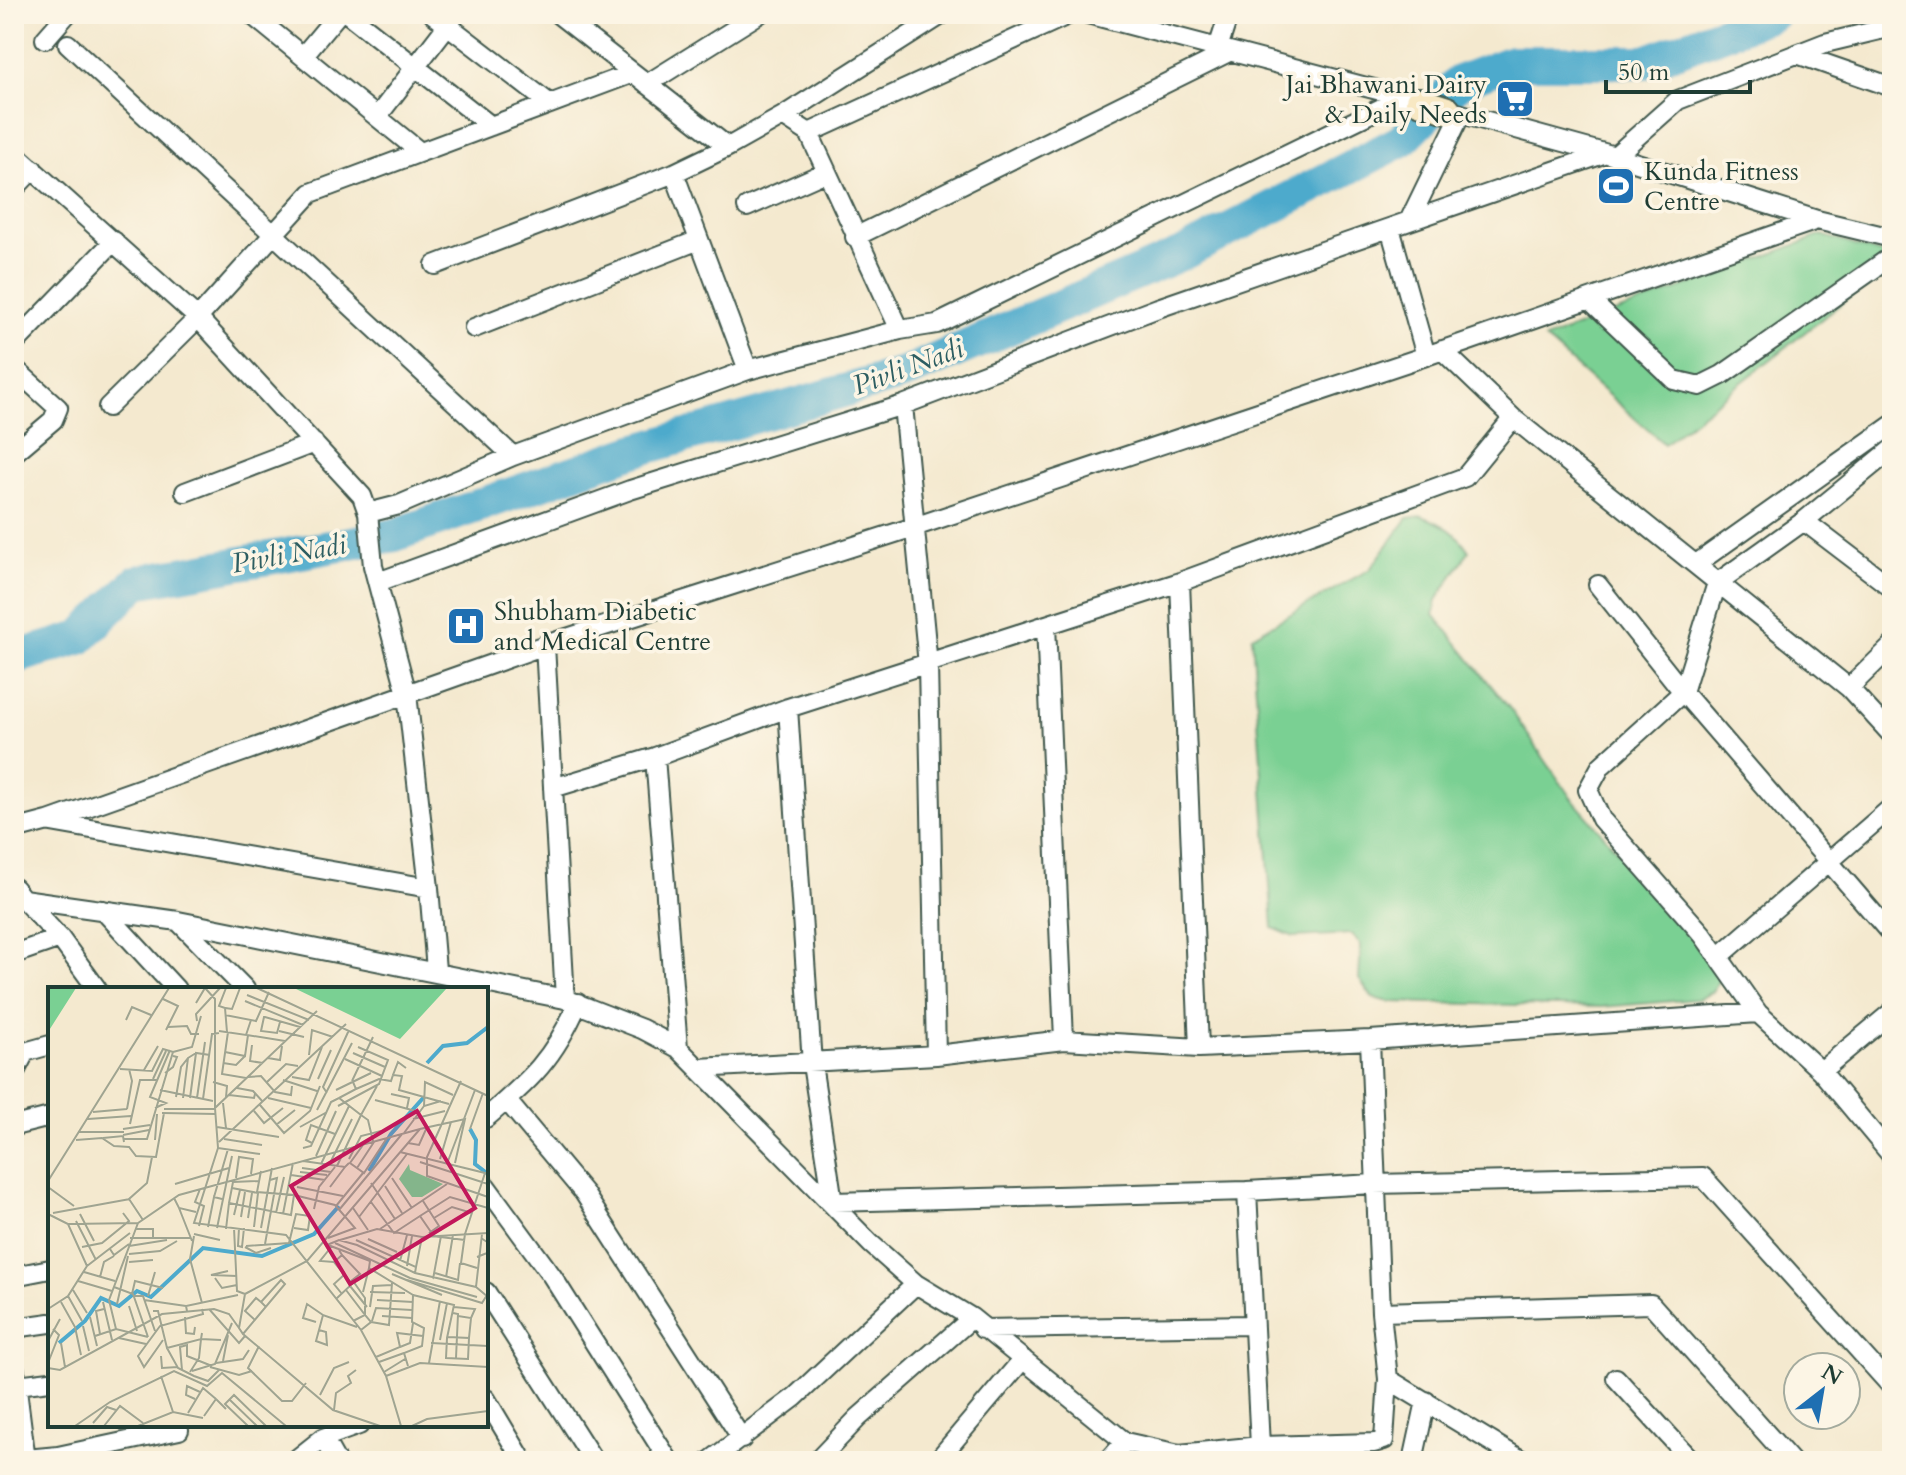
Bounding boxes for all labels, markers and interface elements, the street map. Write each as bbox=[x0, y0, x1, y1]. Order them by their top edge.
scale bar bbox=[1606, 44, 1750, 94]
text: 50 m bbox=[1618, 56, 1670, 89]
place label: Jai Bhawani Dairy & Daily Needs bbox=[1281, 67, 1487, 132]
supermarket icon: Jai Bhawani Dairy & Daily Needs bbox=[1494, 78, 1536, 120]
place label: Kunda Fitness Centre bbox=[1644, 154, 1799, 219]
sports icon: Kunda Fitness Centre bbox=[1595, 165, 1637, 207]
water label: Pivli Nadi bbox=[847, 329, 969, 405]
water label: Pivli Nadi bbox=[229, 525, 349, 583]
place label: Shubham Diabetic and Medical Centre bbox=[494, 594, 711, 659]
hospital icon: Shubham Diabetic and Medical Centre bbox=[445, 605, 487, 647]
inset map bbox=[48, 987, 488, 1427]
north arrow bbox=[1782, 1351, 1862, 1431]
text: N bbox=[1816, 1357, 1848, 1392]

